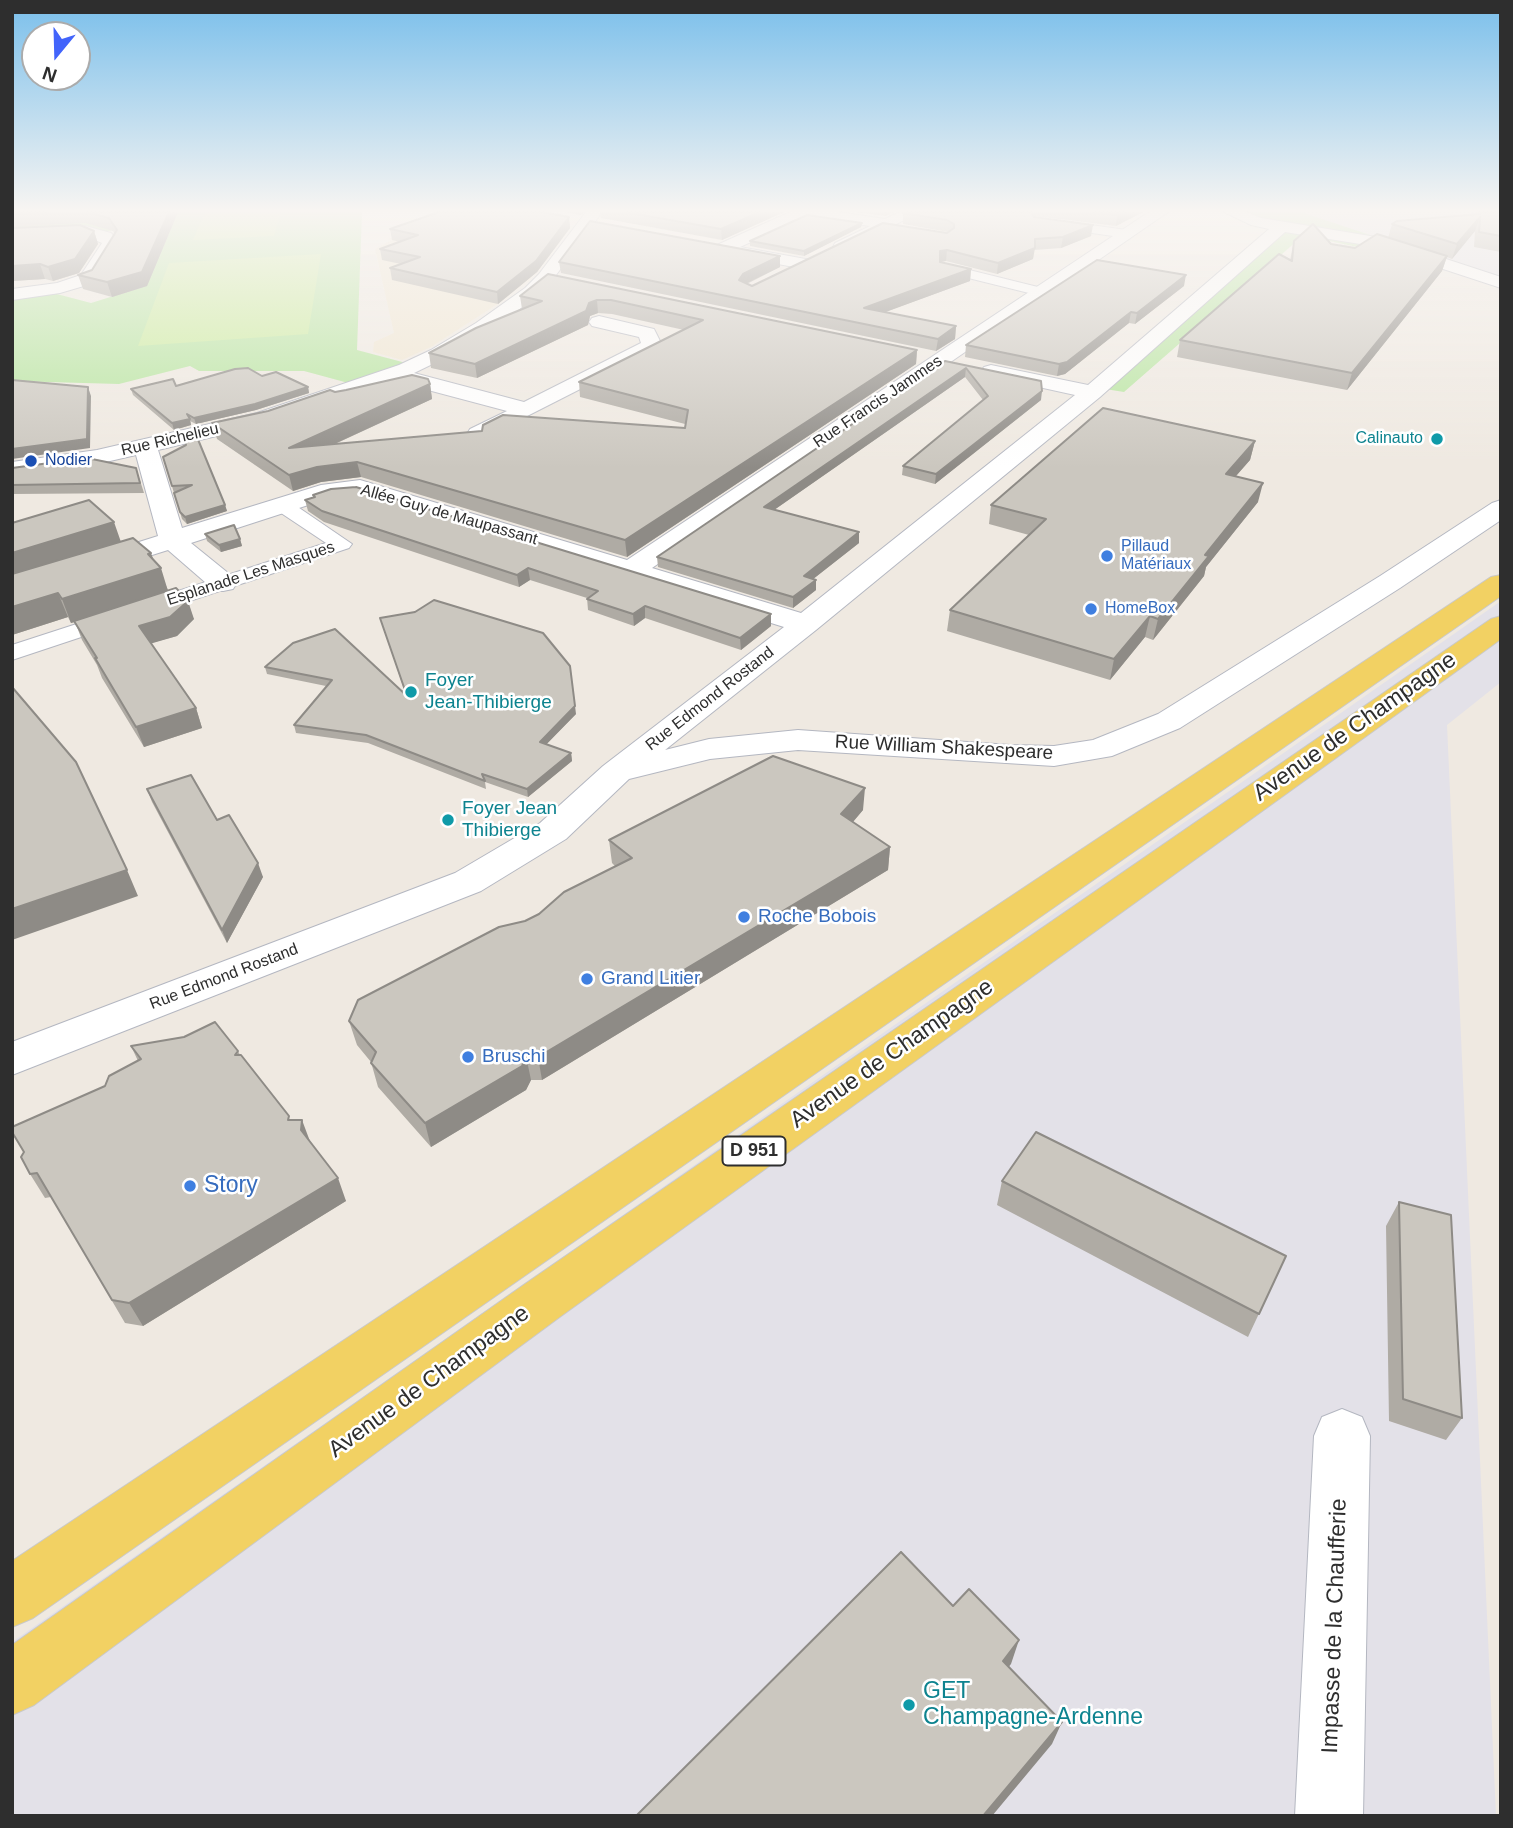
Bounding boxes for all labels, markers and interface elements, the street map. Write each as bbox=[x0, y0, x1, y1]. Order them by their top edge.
north arrow bbox=[21, 21, 91, 91]
text: N bbox=[40, 62, 60, 87]
street label: Rue Francis Jammes bbox=[810, 352, 946, 452]
street label: Rue Richelieu bbox=[119, 419, 221, 461]
place label: Calinauto bbox=[1355, 429, 1423, 449]
marker: Calinauto bbox=[1429, 431, 1445, 447]
place label: Nodier bbox=[45, 451, 92, 471]
marker: Nodier bbox=[23, 453, 39, 469]
street label: Allée Guy de Maupassant bbox=[358, 481, 540, 549]
place label: Pillaud Matériaux bbox=[1121, 537, 1191, 575]
street label: Esplanade Les Masques bbox=[165, 538, 337, 610]
marker: Pillaud Matériaux bbox=[1099, 548, 1115, 564]
place label: HomeBox bbox=[1105, 599, 1175, 619]
marker: HomeBox bbox=[1083, 601, 1099, 617]
street label: Rue Edmond Rostand bbox=[642, 643, 778, 755]
street label: Avenue de Champagne bbox=[1248, 647, 1462, 807]
place label: Foyer Jean-Thibierge bbox=[425, 670, 552, 714]
marker: Foyer Jean-Thibierge bbox=[403, 684, 419, 700]
street label: Rue William Shakespeare bbox=[834, 731, 1054, 765]
place label: Foyer Jean Thibierge bbox=[462, 798, 557, 842]
marker: Foyer Jean Thibierge bbox=[440, 812, 456, 828]
place label: Roche Bobois bbox=[758, 906, 876, 928]
marker: Roche Bobois bbox=[736, 909, 752, 925]
street label: Rue Edmond Rostand bbox=[147, 940, 301, 1014]
place label: Grand Litier bbox=[601, 968, 700, 990]
marker: Grand Litier bbox=[579, 971, 595, 987]
street label: Avenue de Champagne bbox=[785, 974, 999, 1134]
place label: Bruschi bbox=[482, 1046, 545, 1068]
marker: Bruschi bbox=[460, 1049, 476, 1065]
road number: D 951 bbox=[722, 1136, 786, 1166]
place label: Story bbox=[204, 1172, 258, 1200]
marker: Story bbox=[182, 1178, 198, 1194]
street label: Avenue de Champagne bbox=[323, 1300, 535, 1464]
street label: Impasse de la Chaufferie bbox=[1317, 1498, 1353, 1754]
place label: GET Champagne-Ardenne bbox=[923, 1678, 1143, 1732]
marker: GET Champagne-Ardenne bbox=[901, 1697, 917, 1713]

